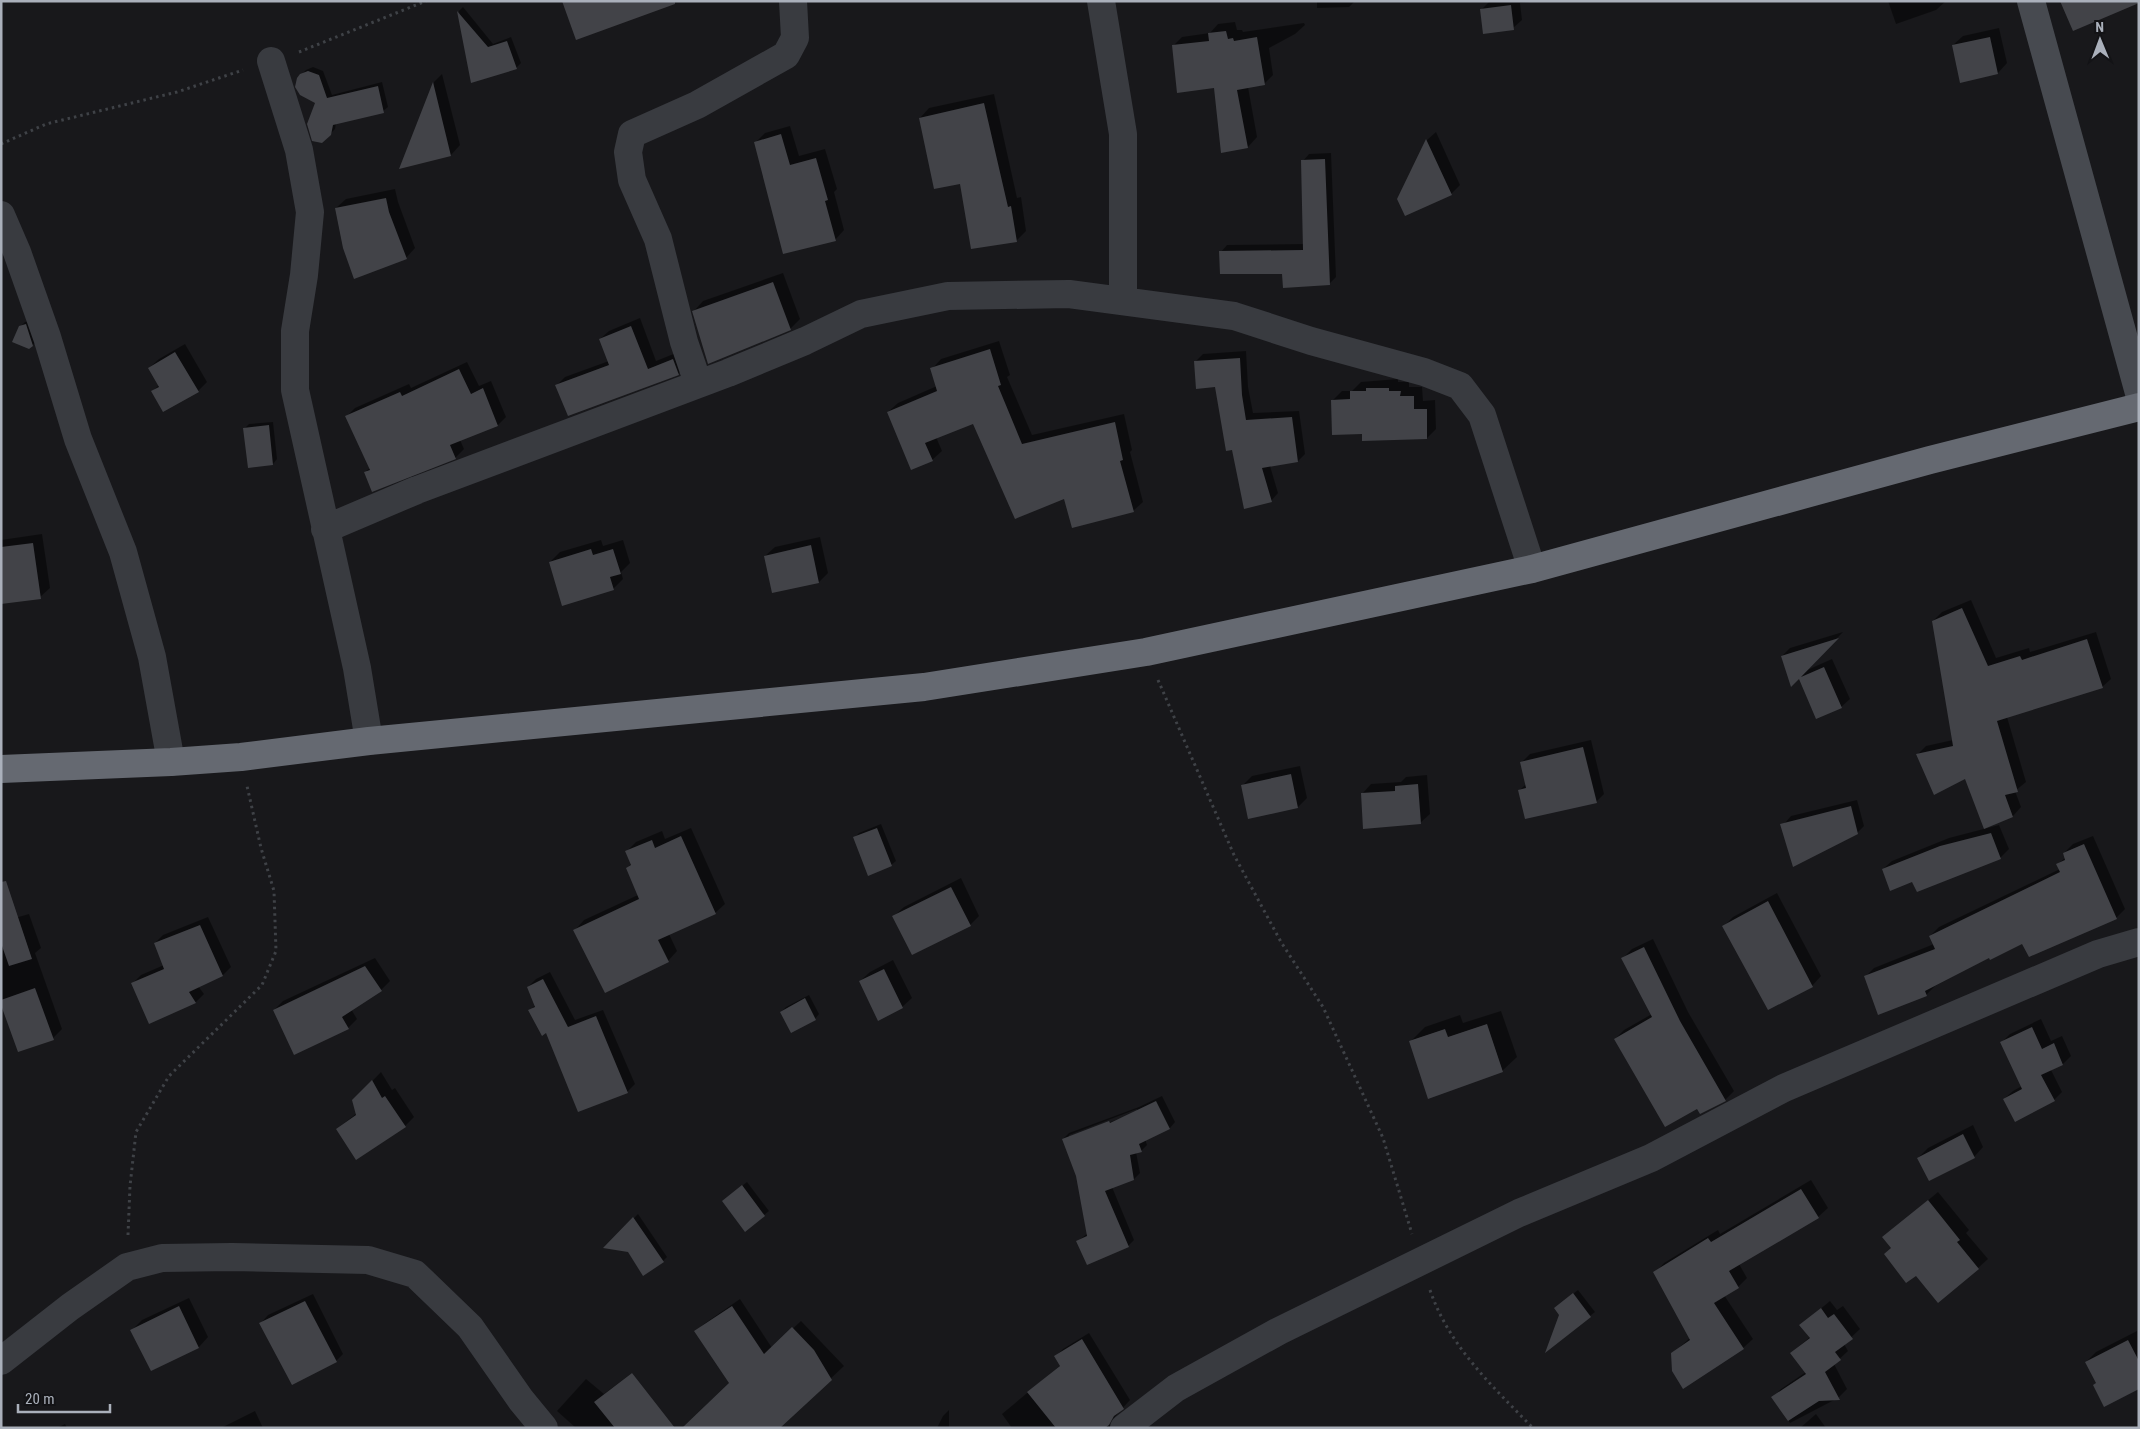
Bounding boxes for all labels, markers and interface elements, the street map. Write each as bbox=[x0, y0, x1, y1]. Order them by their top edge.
north arrow bbox=[2075, 15, 2125, 65]
text: N bbox=[2095, 19, 2104, 35]
scale bar bbox=[18, 1382, 110, 1414]
text: 20 m bbox=[25, 1390, 55, 1408]

